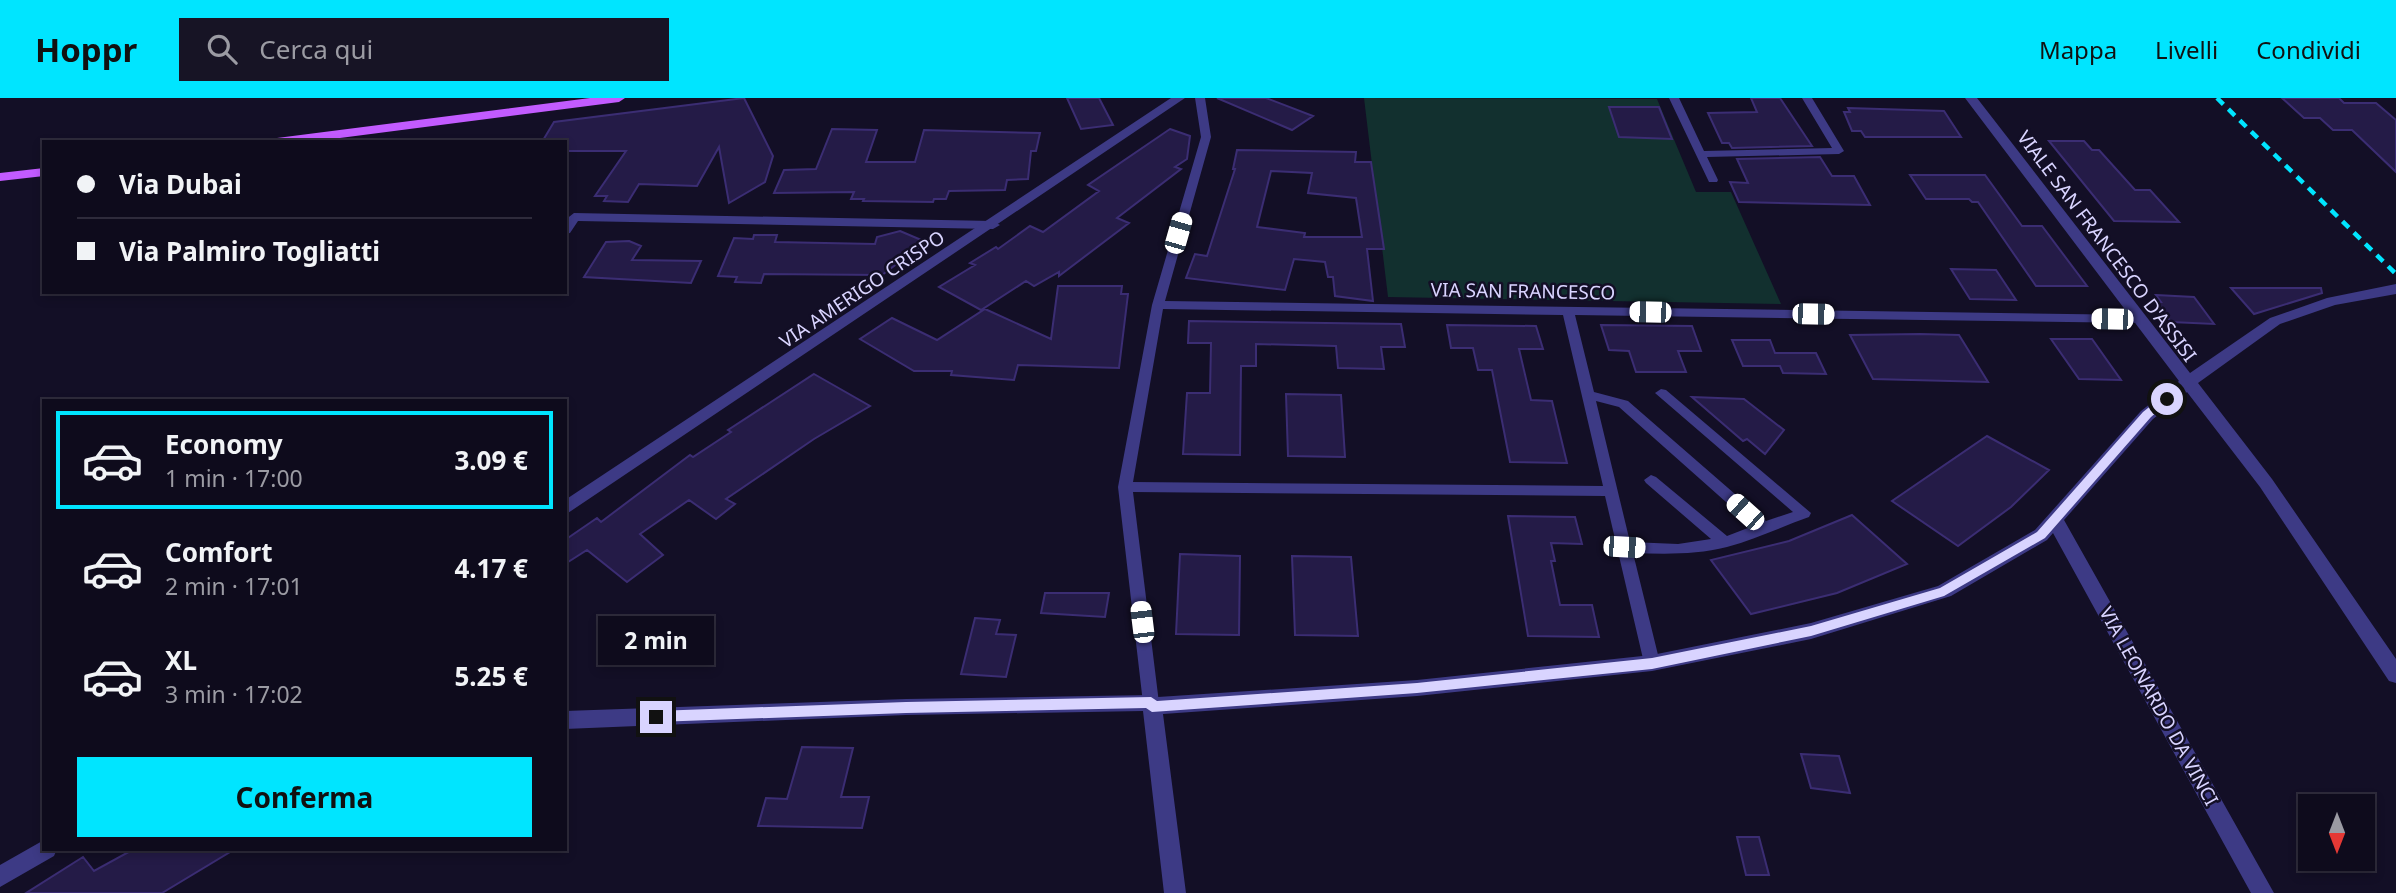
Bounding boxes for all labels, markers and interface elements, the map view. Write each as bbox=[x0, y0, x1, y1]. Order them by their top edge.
search box bbox=[179, 18, 669, 81]
text: Hoppr bbox=[35, 27, 137, 72]
icon: search bbox=[203, 30, 241, 68]
text: Cerca qui bbox=[259, 31, 373, 67]
text: Mappa bbox=[2039, 33, 2117, 66]
text: Livelli bbox=[2155, 33, 2218, 66]
text: Condividi bbox=[2256, 33, 2361, 66]
street label: VIALE SAN FRANCESCO D'ASSISI bbox=[2011, 125, 2203, 367]
text: Via Dubai bbox=[119, 166, 242, 202]
car bbox=[1163, 210, 1194, 256]
street label: VIA AMERIGO CRISPO bbox=[774, 224, 950, 354]
text: Via Palmiro Togliatti bbox=[119, 233, 380, 269]
street label: VIA SAN FRANCESCO bbox=[1430, 276, 1616, 306]
car bbox=[1629, 301, 1672, 323]
car bbox=[1792, 303, 1835, 325]
car bbox=[2091, 308, 2134, 330]
route start bbox=[2151, 383, 2183, 415]
text: Economy bbox=[165, 426, 283, 462]
icon: car bbox=[81, 429, 144, 492]
text: 3.09 € bbox=[454, 442, 528, 478]
text: 1 min · 17:00 bbox=[165, 462, 303, 494]
car bbox=[1723, 490, 1768, 534]
text: Comfort bbox=[165, 534, 273, 570]
car bbox=[1603, 535, 1646, 559]
icon: car bbox=[81, 537, 144, 600]
text: 4.17 € bbox=[454, 550, 528, 586]
text: 2 min · 17:01 bbox=[165, 570, 303, 602]
car bbox=[1130, 600, 1155, 644]
street label: VIA LEONARDO DA VINCI bbox=[2093, 602, 2225, 810]
callout: 2 min bbox=[598, 616, 714, 664]
text: 2 min bbox=[624, 624, 688, 656]
text: XL bbox=[165, 642, 197, 678]
icon: car bbox=[81, 645, 144, 708]
text: 5.25 € bbox=[454, 658, 528, 694]
text: 3 min · 17:02 bbox=[165, 678, 303, 710]
route end bbox=[640, 701, 672, 733]
button: Conferma bbox=[77, 757, 532, 837]
north arrow bbox=[2298, 794, 2375, 872]
map controls bbox=[2298, 794, 2375, 871]

